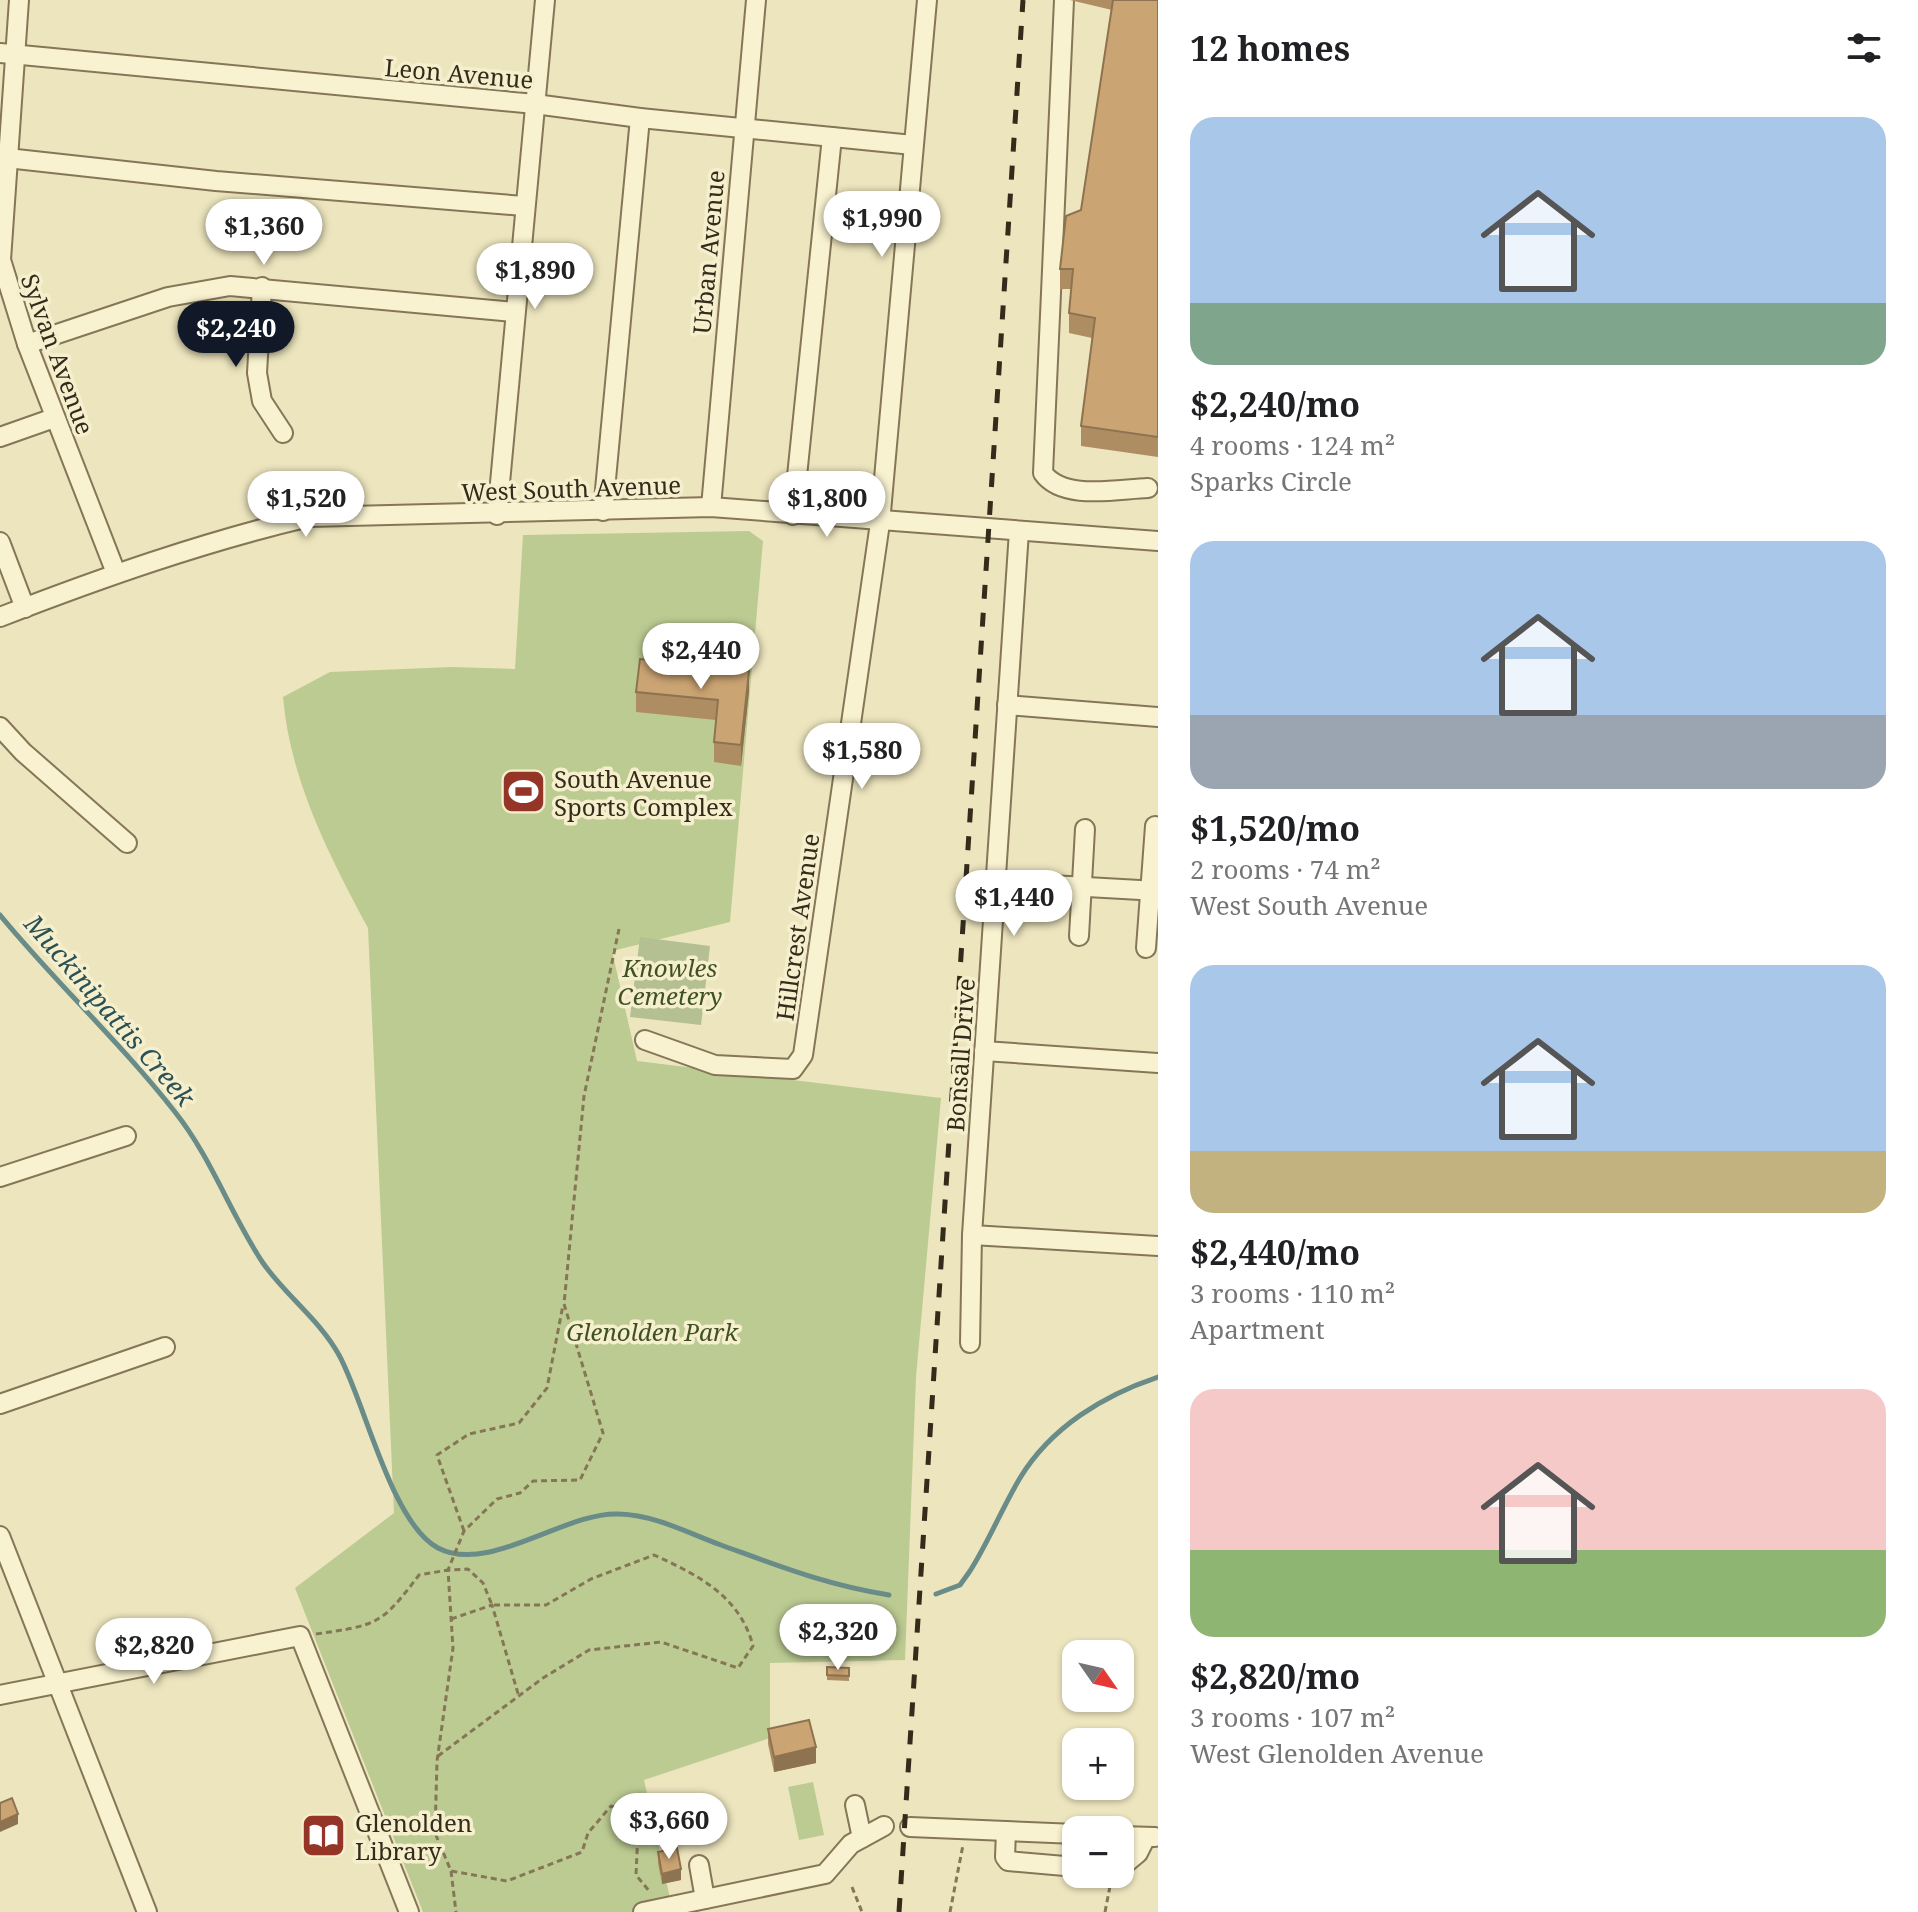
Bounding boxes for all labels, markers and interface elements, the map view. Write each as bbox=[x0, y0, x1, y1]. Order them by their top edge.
text: 12 homes bbox=[1190, 25, 1350, 71]
icon: filters bbox=[1842, 26, 1886, 70]
street label: Leon Avenue bbox=[383, 50, 535, 96]
street label: Urban Avenue bbox=[684, 169, 732, 335]
icon: home bbox=[1466, 169, 1610, 313]
pin: $1,990 bbox=[817, 191, 947, 259]
pin: $1,360 bbox=[199, 199, 329, 267]
text: $1,990 bbox=[841, 199, 923, 235]
text: $1,360 bbox=[223, 207, 305, 243]
pin: $1,890 bbox=[470, 243, 600, 311]
text: $1,890 bbox=[494, 251, 576, 287]
street label: Sylvan Avenue bbox=[14, 269, 102, 439]
pin: $2,240 bbox=[171, 301, 301, 369]
text: $2,240 bbox=[195, 309, 277, 345]
text: $2,240/mo bbox=[1190, 381, 1360, 427]
text: 4 rooms · 124 m² bbox=[1190, 427, 1395, 463]
text: Sparks Circle bbox=[1190, 463, 1352, 499]
street label: West South Avenue bbox=[461, 468, 681, 508]
pin: $1,520 bbox=[241, 471, 371, 539]
pin: $1,800 bbox=[762, 471, 892, 539]
text: $1,520 bbox=[265, 479, 347, 515]
text: $1,800 bbox=[786, 479, 868, 515]
icon: home bbox=[1466, 593, 1610, 737]
pin: $2,440 bbox=[636, 623, 766, 691]
text: $2,440 bbox=[660, 631, 742, 667]
pin: $1,580 bbox=[797, 723, 927, 791]
text: $1,580 bbox=[821, 731, 903, 767]
place label: South Avenue Sports Complex bbox=[554, 762, 733, 823]
sports icon: South Avenue Sports Complex bbox=[499, 768, 547, 816]
text: $1,520/mo bbox=[1190, 805, 1360, 851]
street label: Hillcrest Avenue bbox=[768, 831, 826, 1023]
text: 2 rooms · 74 m² bbox=[1190, 851, 1381, 887]
pin: $1,440 bbox=[949, 870, 1079, 938]
text: $1,440 bbox=[973, 878, 1055, 914]
text: West South Avenue bbox=[1190, 887, 1428, 923]
water label: Muckinipattis Creek bbox=[16, 906, 204, 1114]
park label: Knowles Cemetery bbox=[618, 951, 722, 1012]
street label: Bonsall Drive bbox=[938, 977, 982, 1133]
icon: home bbox=[1466, 1017, 1610, 1161]
text: $2,440/mo bbox=[1190, 1229, 1360, 1275]
text: 3 rooms · 110 m² bbox=[1190, 1275, 1395, 1311]
text: Apartment bbox=[1190, 1311, 1325, 1347]
park label: Glenolden Park bbox=[566, 1315, 739, 1348]
icon: home bbox=[1466, 1441, 1610, 1585]
pin: $2,320 bbox=[773, 1604, 903, 1672]
text: $2,320 bbox=[797, 1612, 879, 1648]
pin: $2,820 bbox=[89, 1618, 219, 1686]
text: $2,820 bbox=[113, 1626, 195, 1662]
north arrow bbox=[1062, 1640, 1134, 1712]
map controls bbox=[1062, 1640, 1134, 1888]
text: $2,820/mo bbox=[1190, 1653, 1360, 1699]
text: 3 rooms · 107 m² bbox=[1190, 1699, 1395, 1735]
button: + bbox=[1062, 1728, 1134, 1800]
text: West Glenolden Avenue bbox=[1190, 1735, 1484, 1771]
pin: $3,660 bbox=[604, 1793, 734, 1861]
text: $3,660 bbox=[628, 1801, 710, 1837]
place label: Glenolden Library bbox=[355, 1806, 472, 1867]
library icon: Glenolden Library bbox=[300, 1812, 348, 1860]
button: − bbox=[1062, 1816, 1134, 1888]

